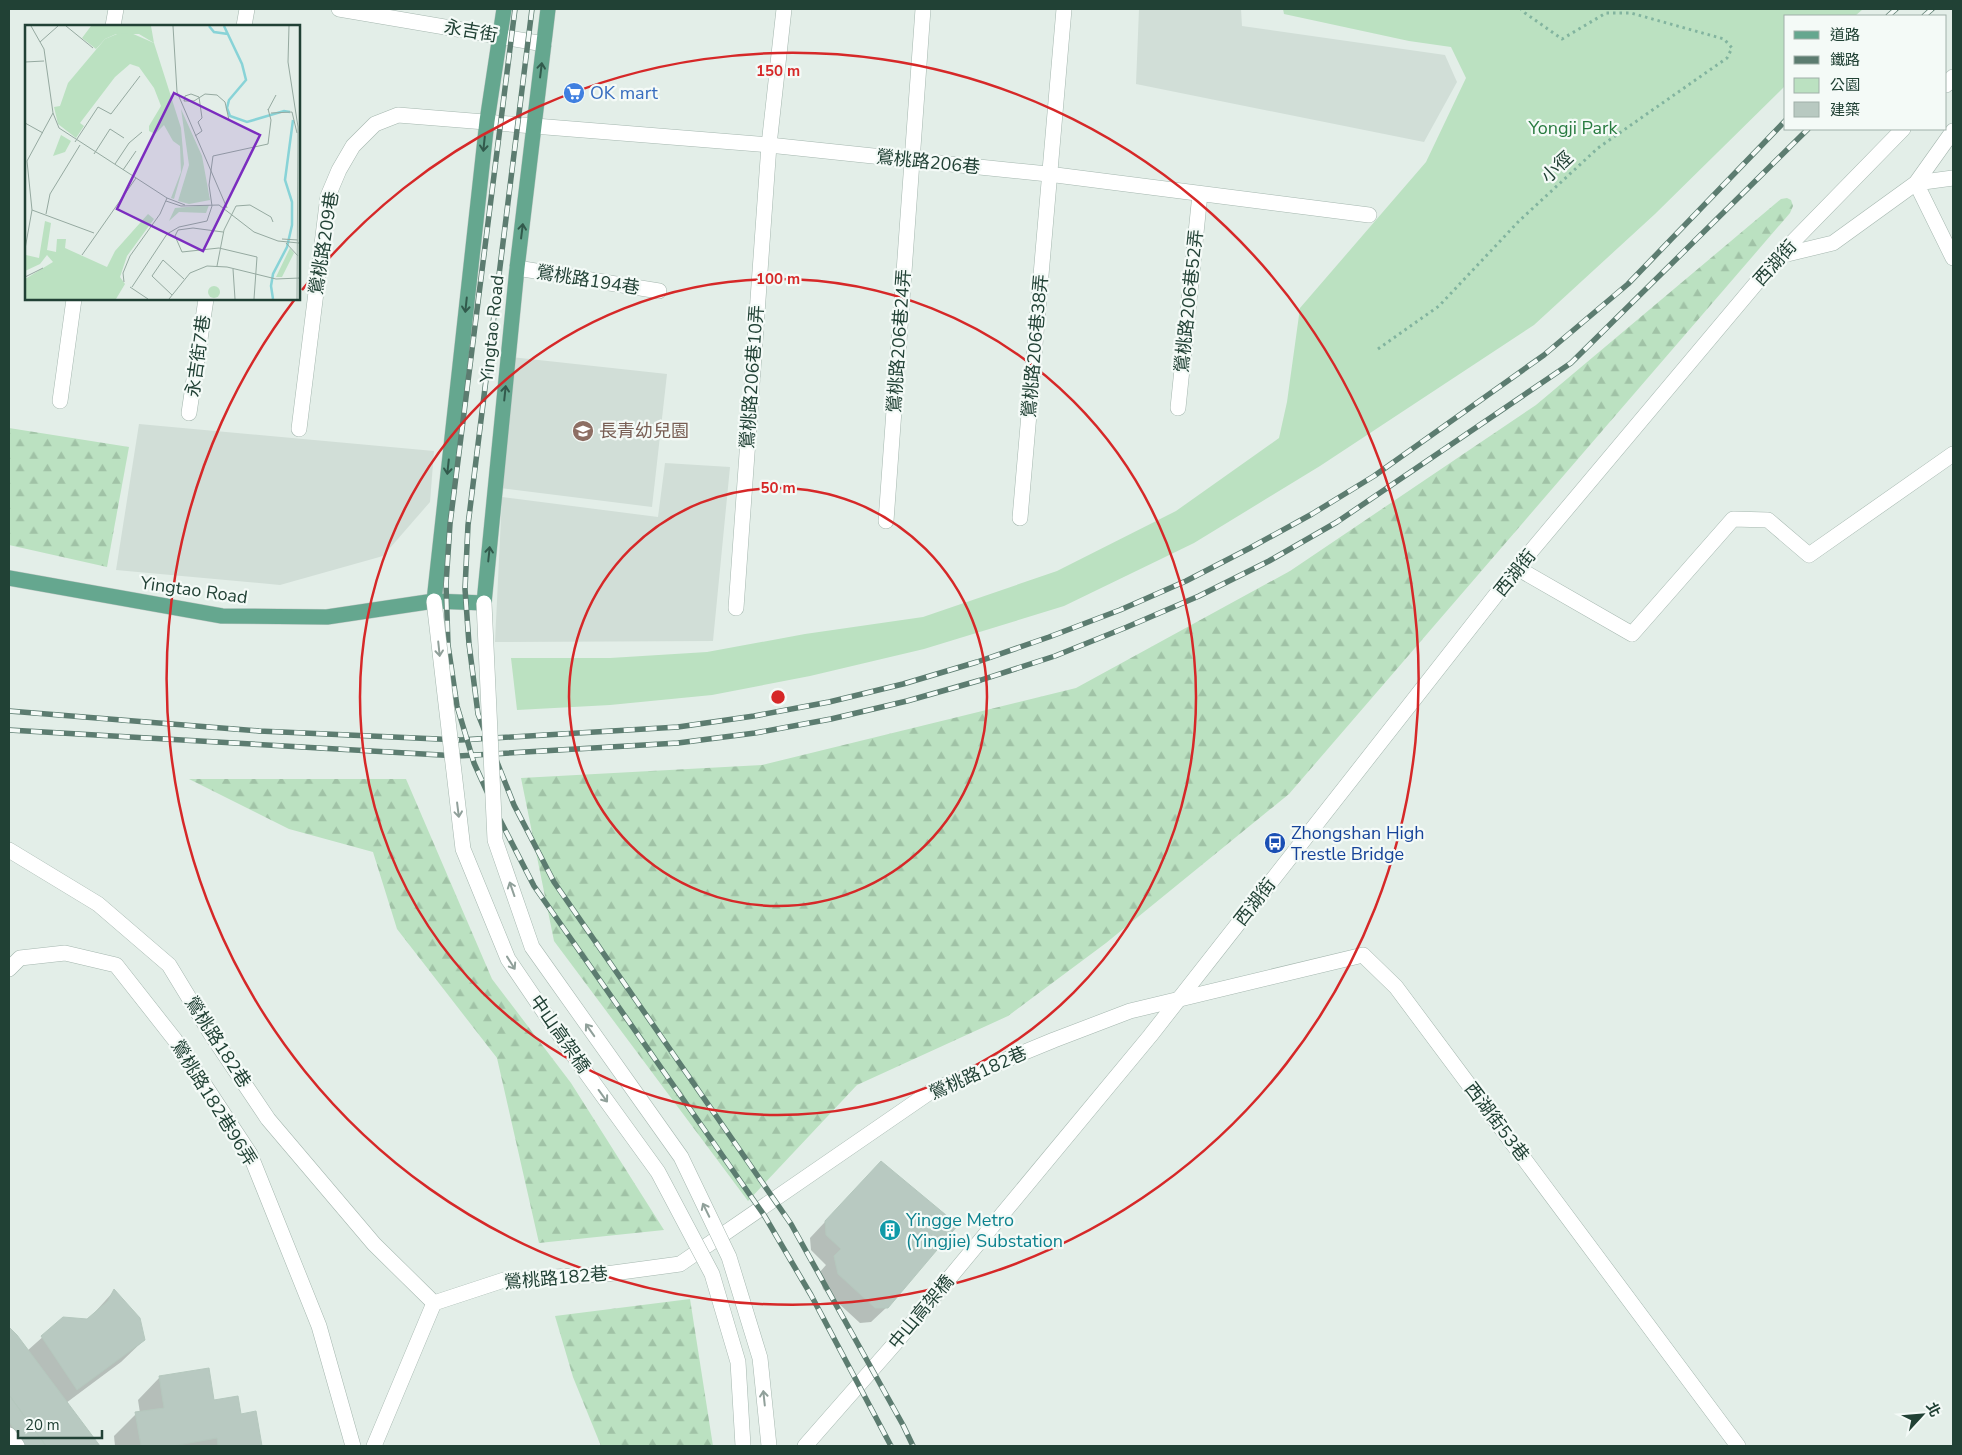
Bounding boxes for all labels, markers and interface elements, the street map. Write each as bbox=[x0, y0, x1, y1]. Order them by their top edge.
street label: 永吉街 bbox=[442, 14, 500, 48]
legend bbox=[1784, 15, 1947, 130]
inset map bbox=[25, 25, 300, 300]
text: 道路 bbox=[1830, 25, 1860, 45]
text: 鐵路 bbox=[1830, 50, 1860, 70]
text: 150 m bbox=[756, 61, 800, 81]
one-way arrow bbox=[536, 62, 546, 78]
text: 公園 bbox=[1830, 75, 1860, 95]
supermarket icon: OK mart bbox=[562, 81, 586, 105]
place label: OK mart bbox=[590, 81, 659, 105]
text: 建築 bbox=[1830, 100, 1860, 120]
park label: Yongji Park bbox=[1527, 116, 1619, 140]
one-way arrow bbox=[479, 135, 489, 151]
street label: 鶯桃路206巷 bbox=[875, 145, 981, 179]
street label: 小徑 bbox=[1536, 146, 1578, 188]
street label: 鶯桃路209巷 bbox=[304, 190, 344, 296]
one-way arrow bbox=[517, 223, 527, 239]
street label: 鶯桃路206巷52弄 bbox=[1170, 228, 1208, 374]
street label: 西湖街 bbox=[1748, 235, 1802, 291]
street label: 鶯桃路194巷 bbox=[535, 260, 641, 300]
street label: 鶯桃路206巷24弄 bbox=[882, 268, 916, 414]
text: 100 m bbox=[756, 269, 800, 289]
street label: 鶯桃路206巷38弄 bbox=[1017, 273, 1053, 419]
street label: Yingtao Road bbox=[474, 274, 510, 385]
one-way arrow bbox=[461, 297, 471, 313]
street label: 鶯桃路206巷10弄 bbox=[735, 304, 769, 450]
street label: 永吉街7巷 bbox=[180, 313, 216, 399]
one-way arrow bbox=[500, 385, 510, 401]
school or university icon: 長青幼兒園 bbox=[571, 419, 595, 443]
place label: 長青幼兒園 bbox=[599, 419, 689, 443]
one-way arrow bbox=[443, 458, 453, 474]
text: 50 m bbox=[760, 478, 796, 498]
street label: 西湖街 bbox=[1489, 544, 1541, 602]
one-way arrow bbox=[484, 547, 494, 563]
street label: Yingtao Road bbox=[138, 570, 249, 609]
one-way arrow bbox=[434, 641, 444, 657]
centre of rings bbox=[769, 688, 787, 706]
one-way arrow bbox=[453, 802, 463, 818]
place label: Zhongshan High Trestle Bridge bbox=[1291, 821, 1425, 866]
bus stop icon: Zhongshan High Trestle Bridge bbox=[1263, 831, 1287, 855]
street label: 西湖街 bbox=[1229, 873, 1281, 931]
one-way arrow bbox=[507, 882, 516, 898]
one-way arrow bbox=[506, 955, 516, 969]
street label: 中山高架橋 bbox=[524, 990, 596, 1078]
street label: 鶯桃路182巷 bbox=[180, 992, 256, 1092]
one-way arrow bbox=[585, 1024, 596, 1037]
street label: 鶯桃路182巷96弄 bbox=[166, 1036, 262, 1170]
street label: 鶯桃路182巷 bbox=[925, 1041, 1031, 1105]
street label: 西湖街53巷 bbox=[1459, 1077, 1535, 1167]
one-way arrow bbox=[598, 1089, 608, 1103]
one-way arrow bbox=[701, 1203, 710, 1218]
place label: Yingge Metro (Yingjie) Substation bbox=[905, 1208, 1063, 1253]
building icon: Yingge Metro (Yingjie) Substation bbox=[878, 1218, 902, 1242]
street label: 鶯桃路182巷 bbox=[503, 1261, 609, 1295]
street label: 中山高架橋 bbox=[883, 1270, 959, 1354]
one-way arrow bbox=[759, 1390, 769, 1406]
north arrow bbox=[1897, 1390, 1947, 1440]
text: 北 bbox=[1922, 1399, 1945, 1420]
scale bar bbox=[18, 1408, 101, 1440]
text: 20 m bbox=[25, 1415, 60, 1435]

